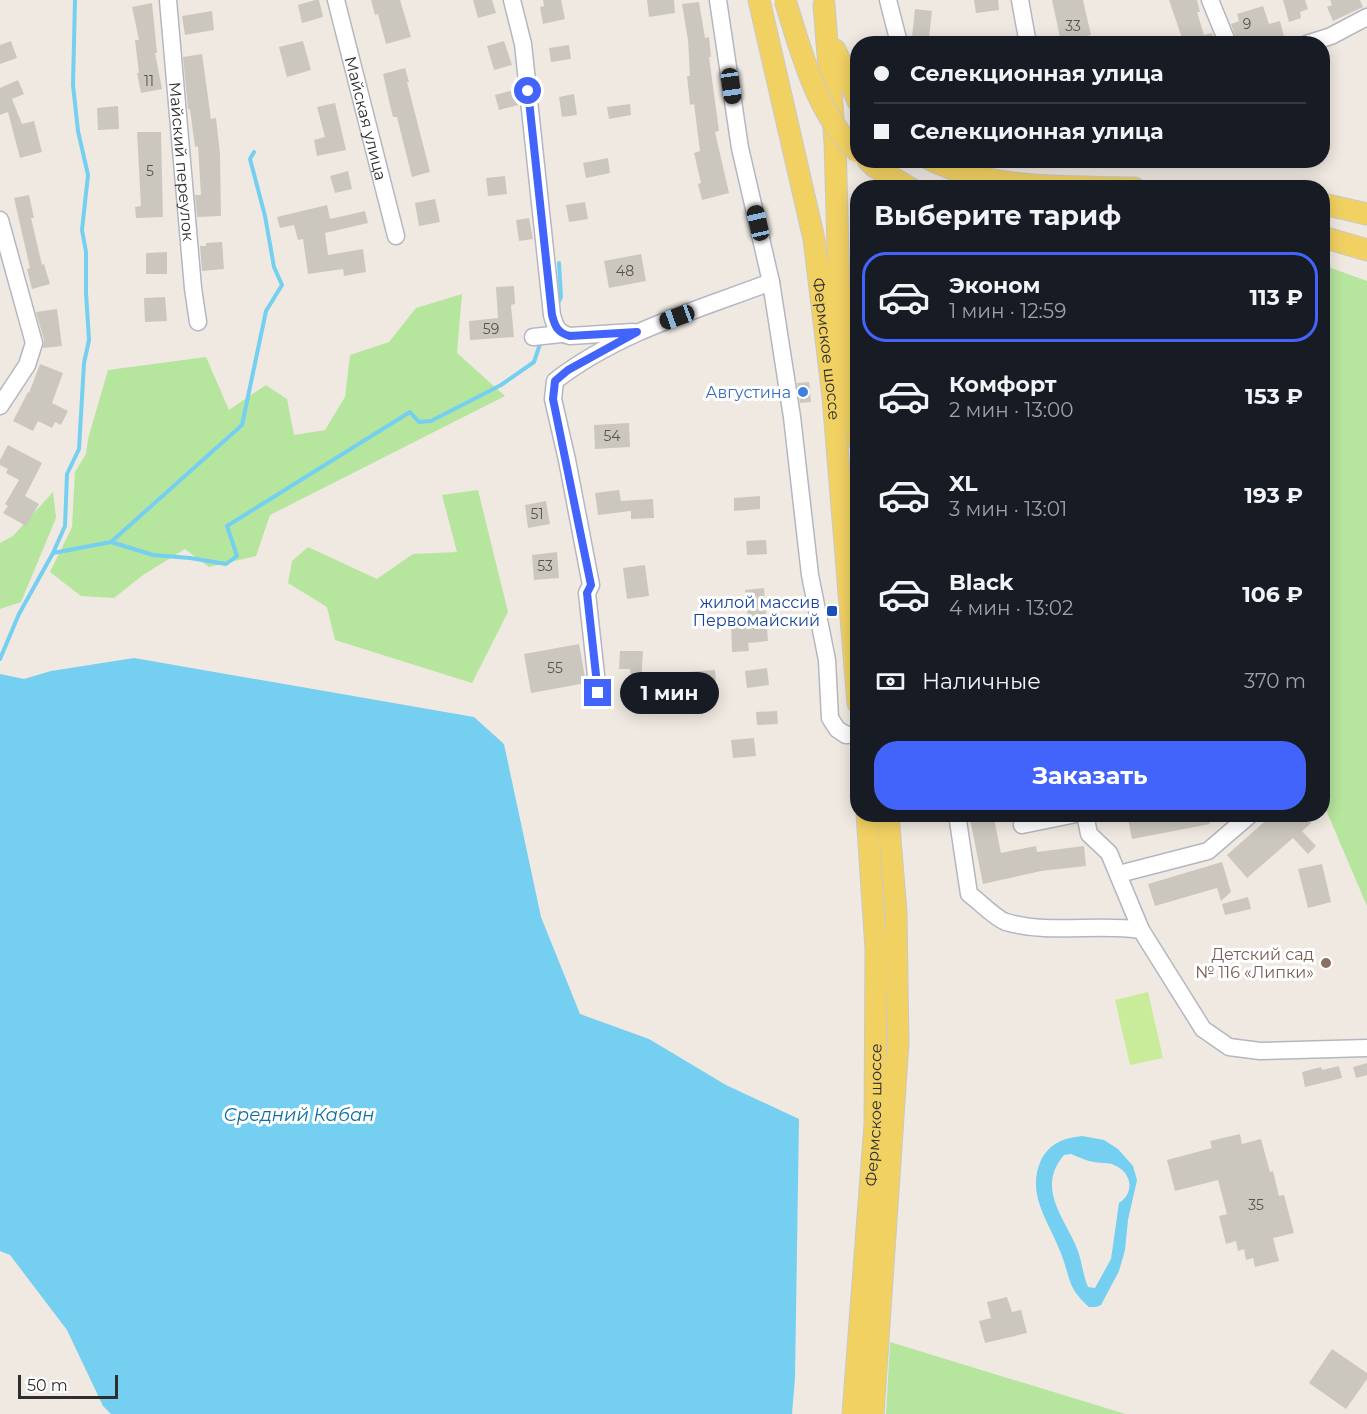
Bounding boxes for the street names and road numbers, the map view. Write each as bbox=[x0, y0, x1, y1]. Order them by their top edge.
street label: Майская улица bbox=[341, 54, 390, 182]
street label: Майский переулок bbox=[165, 81, 198, 243]
street label: Фермское шоссе bbox=[809, 277, 844, 421]
street label: Фермское шоссе bbox=[861, 1043, 885, 1187]

